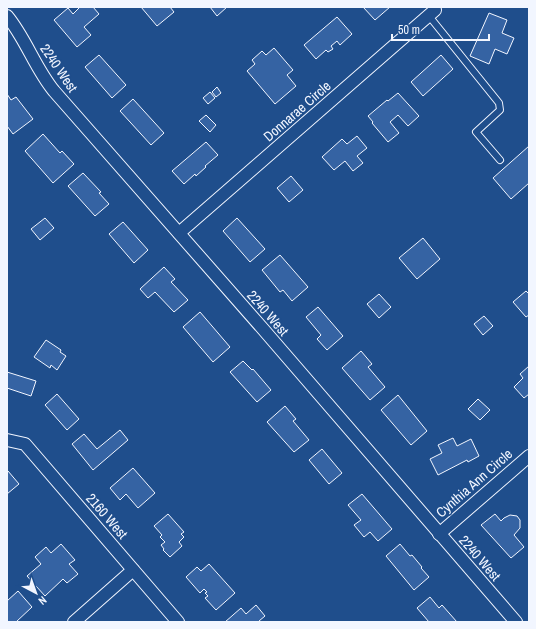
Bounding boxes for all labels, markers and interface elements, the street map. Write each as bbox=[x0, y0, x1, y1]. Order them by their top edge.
scale bar bbox=[392, 16, 489, 42]
text: 50 m bbox=[398, 22, 420, 38]
street label: 2240 West bbox=[36, 40, 82, 96]
street label: Donnarae Circle bbox=[260, 77, 334, 145]
street label: 2240 West bbox=[243, 286, 293, 340]
street label: Cynthia Ann Circle bbox=[432, 445, 516, 521]
street label: 2160 West bbox=[82, 489, 132, 543]
street label: 2240 West bbox=[455, 531, 505, 585]
north arrow bbox=[16, 573, 56, 613]
text: N bbox=[36, 593, 50, 608]

